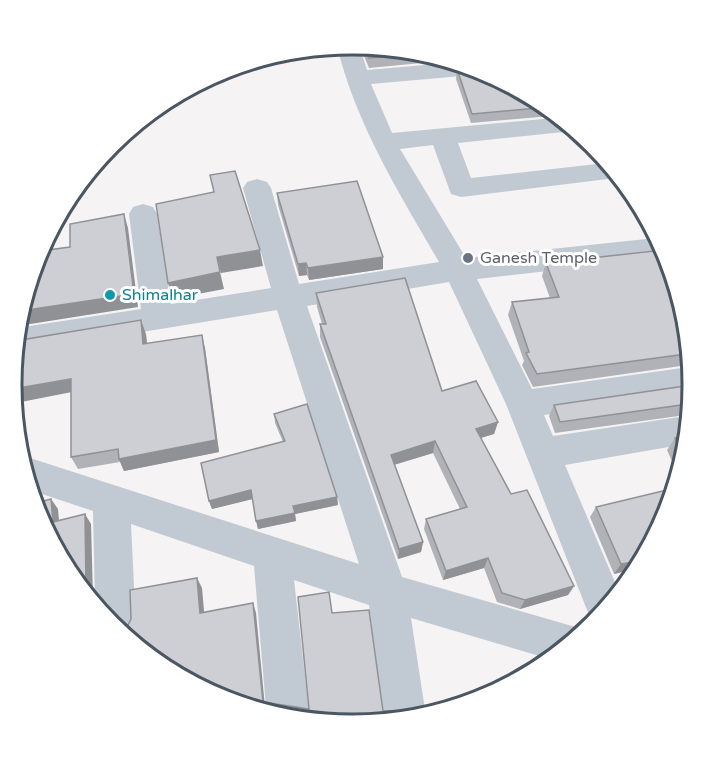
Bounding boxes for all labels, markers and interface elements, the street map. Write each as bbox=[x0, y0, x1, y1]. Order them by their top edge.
place label: Ganesh Temple bbox=[480, 248, 597, 268]
marker: Ganesh Temple bbox=[461, 251, 475, 265]
place label: Shimalhar bbox=[122, 285, 199, 305]
marker: Shimalhar bbox=[103, 288, 117, 302]

